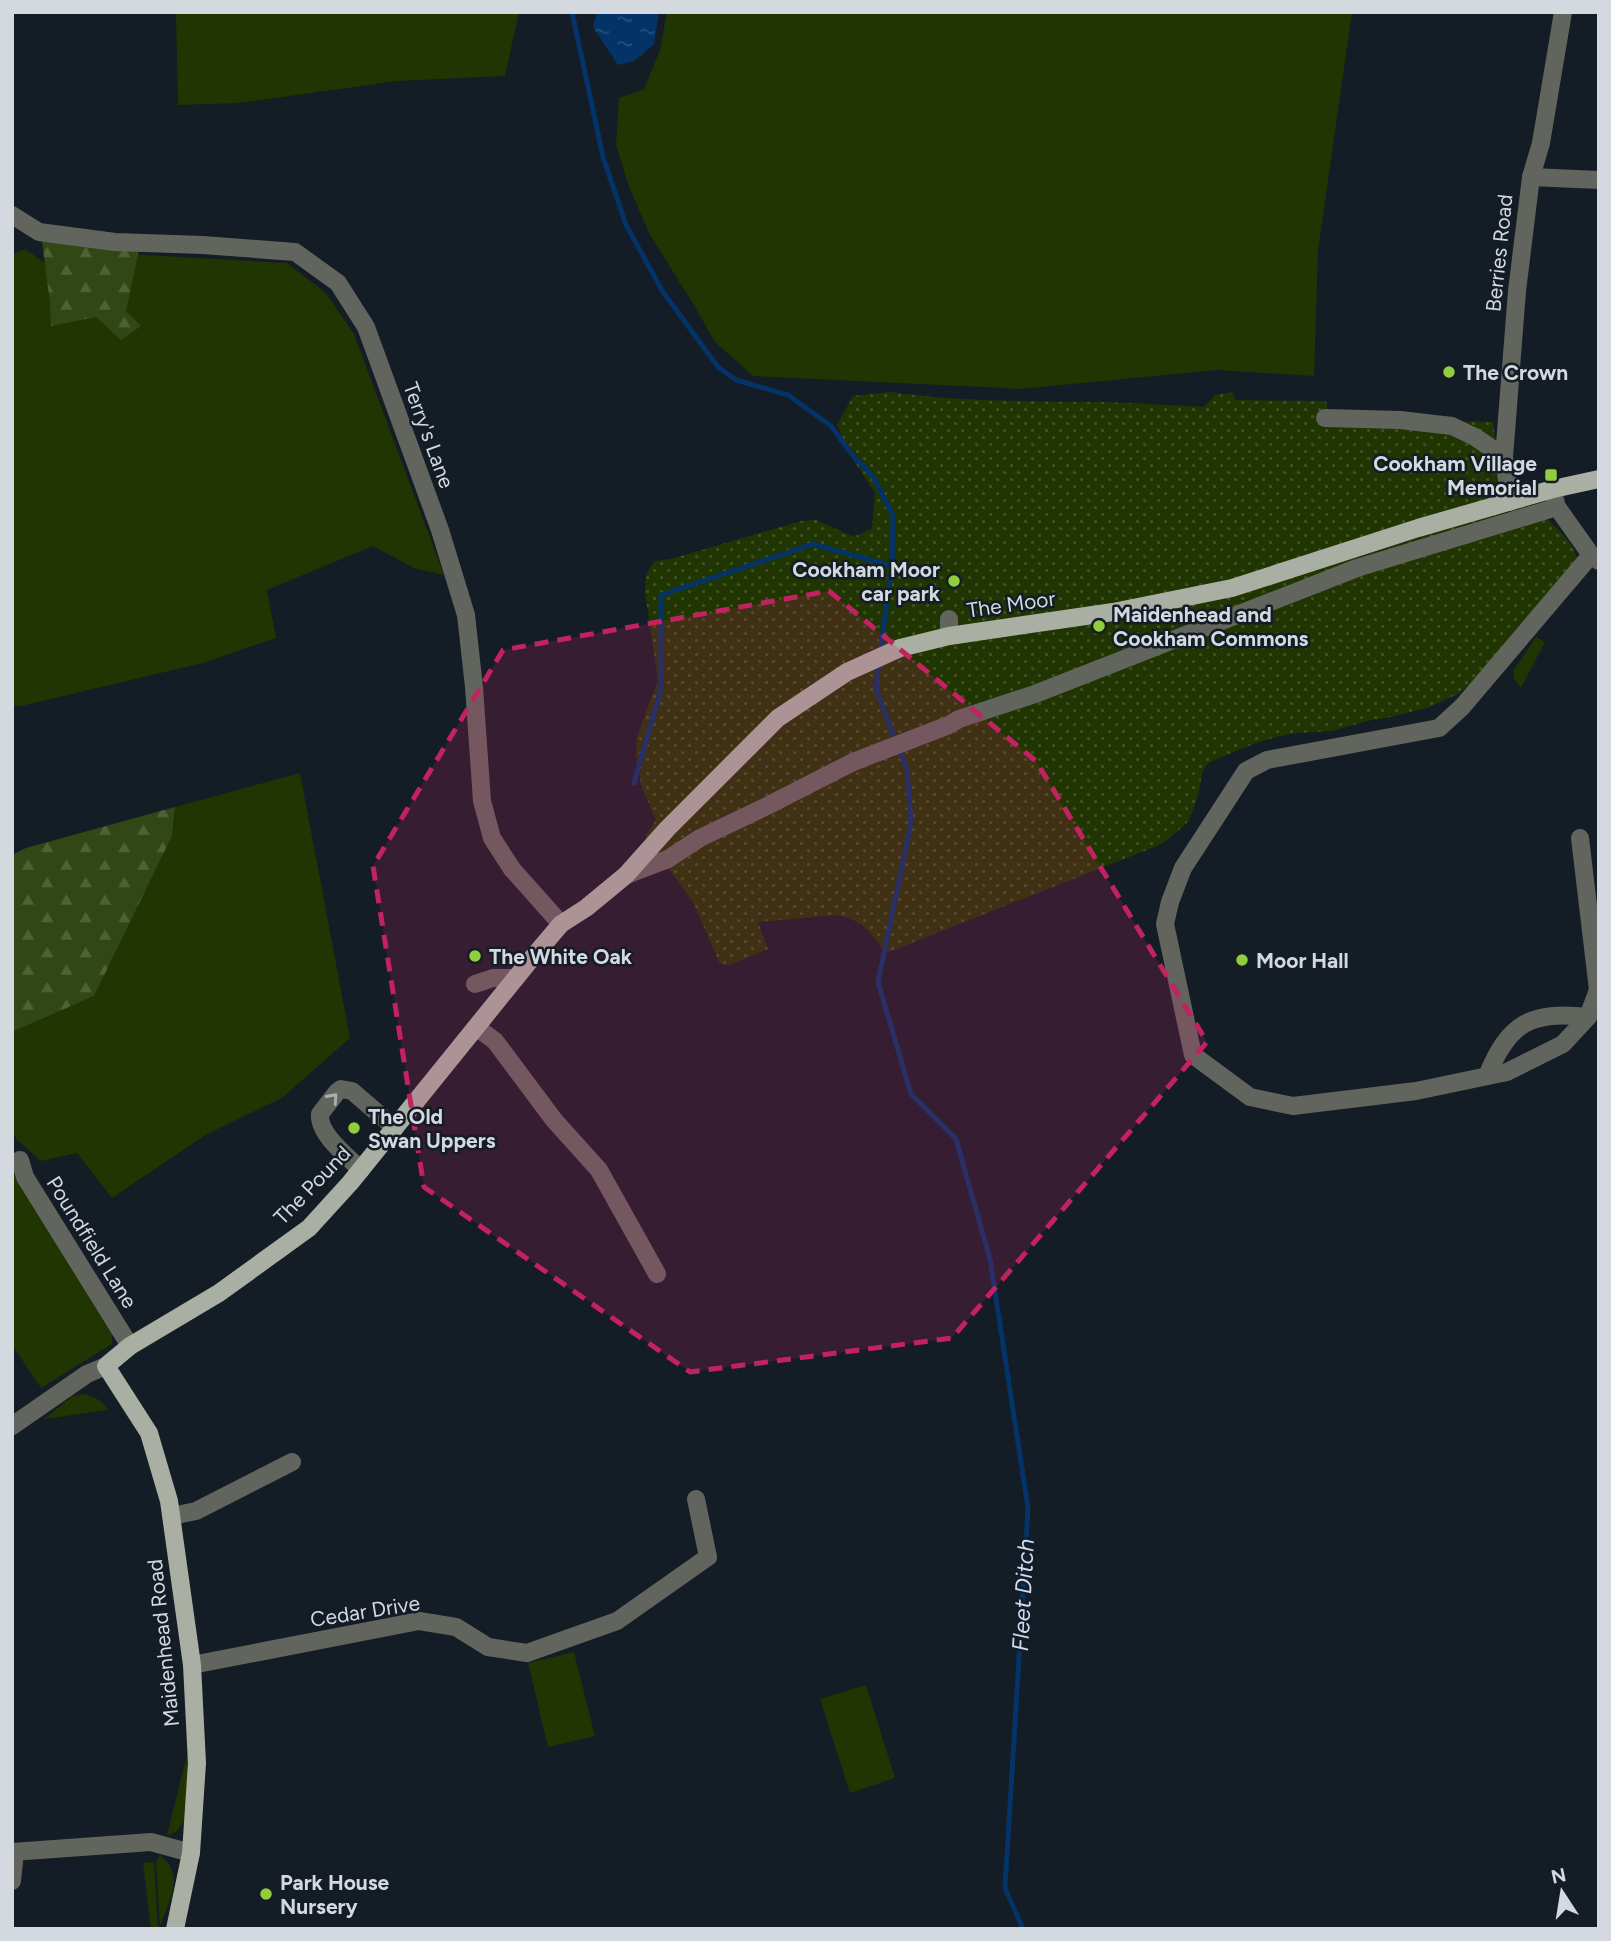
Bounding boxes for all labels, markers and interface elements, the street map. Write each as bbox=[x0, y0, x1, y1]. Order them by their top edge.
street label: Berries Road bbox=[1480, 193, 1518, 313]
place label: The Crown bbox=[1463, 360, 1568, 385]
marker: The Crown bbox=[1441, 364, 1457, 380]
street label: Terry's Lane bbox=[398, 379, 460, 491]
place label: Cookham Village Memorial bbox=[1373, 451, 1537, 500]
marker: Cookham Village Memorial bbox=[1543, 467, 1559, 483]
place label: Cookham Moor car park bbox=[792, 557, 941, 606]
marker: Cookham Moor car park bbox=[946, 573, 962, 589]
street label: The Moor bbox=[965, 585, 1057, 623]
place label: Maidenhead and Cookham Commons bbox=[1113, 602, 1309, 651]
marker: Maidenhead and Cookham Commons bbox=[1091, 618, 1107, 634]
place label: The White Oak bbox=[489, 944, 633, 969]
marker: The White Oak bbox=[467, 948, 483, 964]
place label: Moor Hall bbox=[1256, 948, 1349, 973]
marker: Moor Hall bbox=[1234, 952, 1250, 968]
one-way arrow bbox=[325, 1093, 337, 1106]
place label: The Old Swan Uppers bbox=[368, 1104, 496, 1153]
marker: The Old Swan Uppers bbox=[346, 1120, 362, 1136]
street label: The Pound bbox=[268, 1140, 356, 1230]
street label: Poundfield Lane bbox=[41, 1171, 143, 1313]
water label: Fleet Ditch bbox=[1006, 1538, 1040, 1652]
street label: Maidenhead Road bbox=[142, 1558, 184, 1728]
street label: Cedar Drive bbox=[308, 1590, 422, 1632]
north arrow bbox=[1527, 1857, 1597, 1927]
text: N bbox=[1549, 1863, 1568, 1889]
place label: Park House Nursery bbox=[280, 1870, 390, 1919]
marker: Park House Nursery bbox=[258, 1886, 274, 1902]

